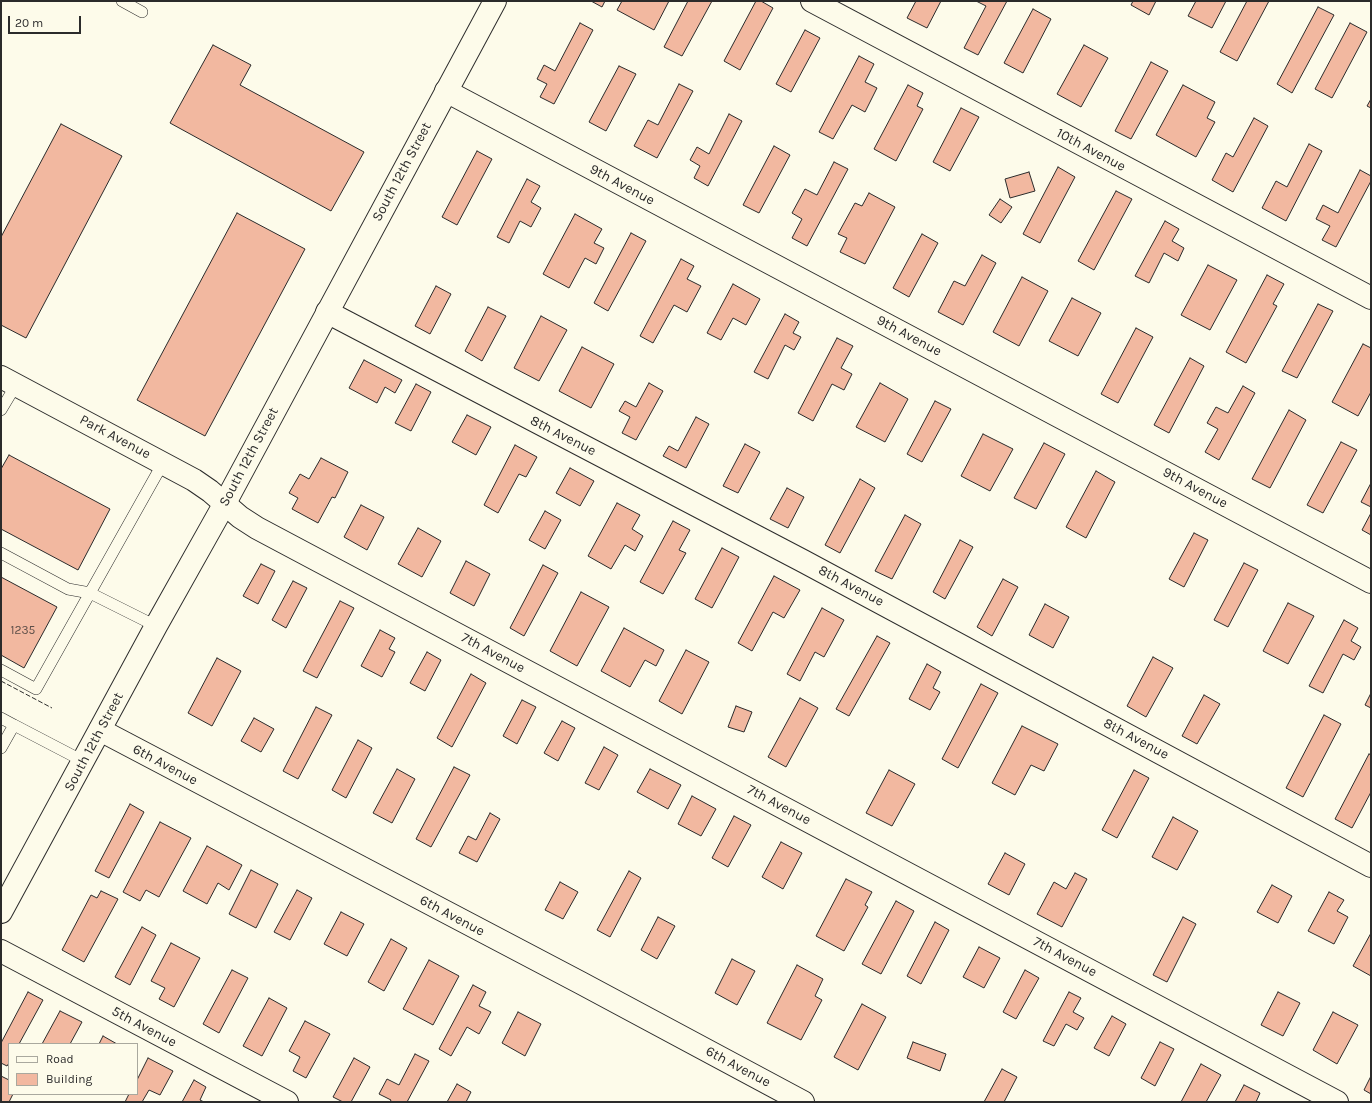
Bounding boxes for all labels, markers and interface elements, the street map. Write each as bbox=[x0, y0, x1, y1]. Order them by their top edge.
scale bar bbox=[10, 8, 83, 34]
text: 20 m bbox=[15, 16, 43, 30]
street label: South 12th Street bbox=[369, 120, 435, 224]
street label: 10th Avenue bbox=[1053, 125, 1129, 175]
street label: 9th Avenue bbox=[587, 161, 657, 209]
street label: 9th Avenue bbox=[874, 312, 944, 360]
street label: South 12th Street bbox=[216, 405, 282, 509]
street label: Park Avenue bbox=[77, 411, 153, 463]
street label: 8th Avenue bbox=[527, 412, 599, 460]
street label: 9th Avenue bbox=[1160, 464, 1230, 512]
street label: 8th Avenue bbox=[815, 562, 887, 610]
house number: 1235 bbox=[11, 624, 35, 638]
street label: 7th Avenue bbox=[458, 629, 528, 677]
street label: South 12th Street bbox=[61, 690, 127, 794]
street label: 8th Avenue bbox=[1100, 715, 1172, 763]
street label: 6th Avenue bbox=[130, 741, 200, 789]
street label: 7th Avenue bbox=[744, 781, 814, 829]
street label: 6th Avenue bbox=[417, 892, 487, 940]
street label: 7th Avenue bbox=[1030, 933, 1100, 981]
street label: 5th Avenue bbox=[109, 1003, 179, 1051]
legend bbox=[8, 1043, 138, 1095]
street label: 6th Avenue bbox=[703, 1043, 773, 1091]
text: Road bbox=[46, 1052, 74, 1066]
text: Building bbox=[46, 1072, 92, 1086]

